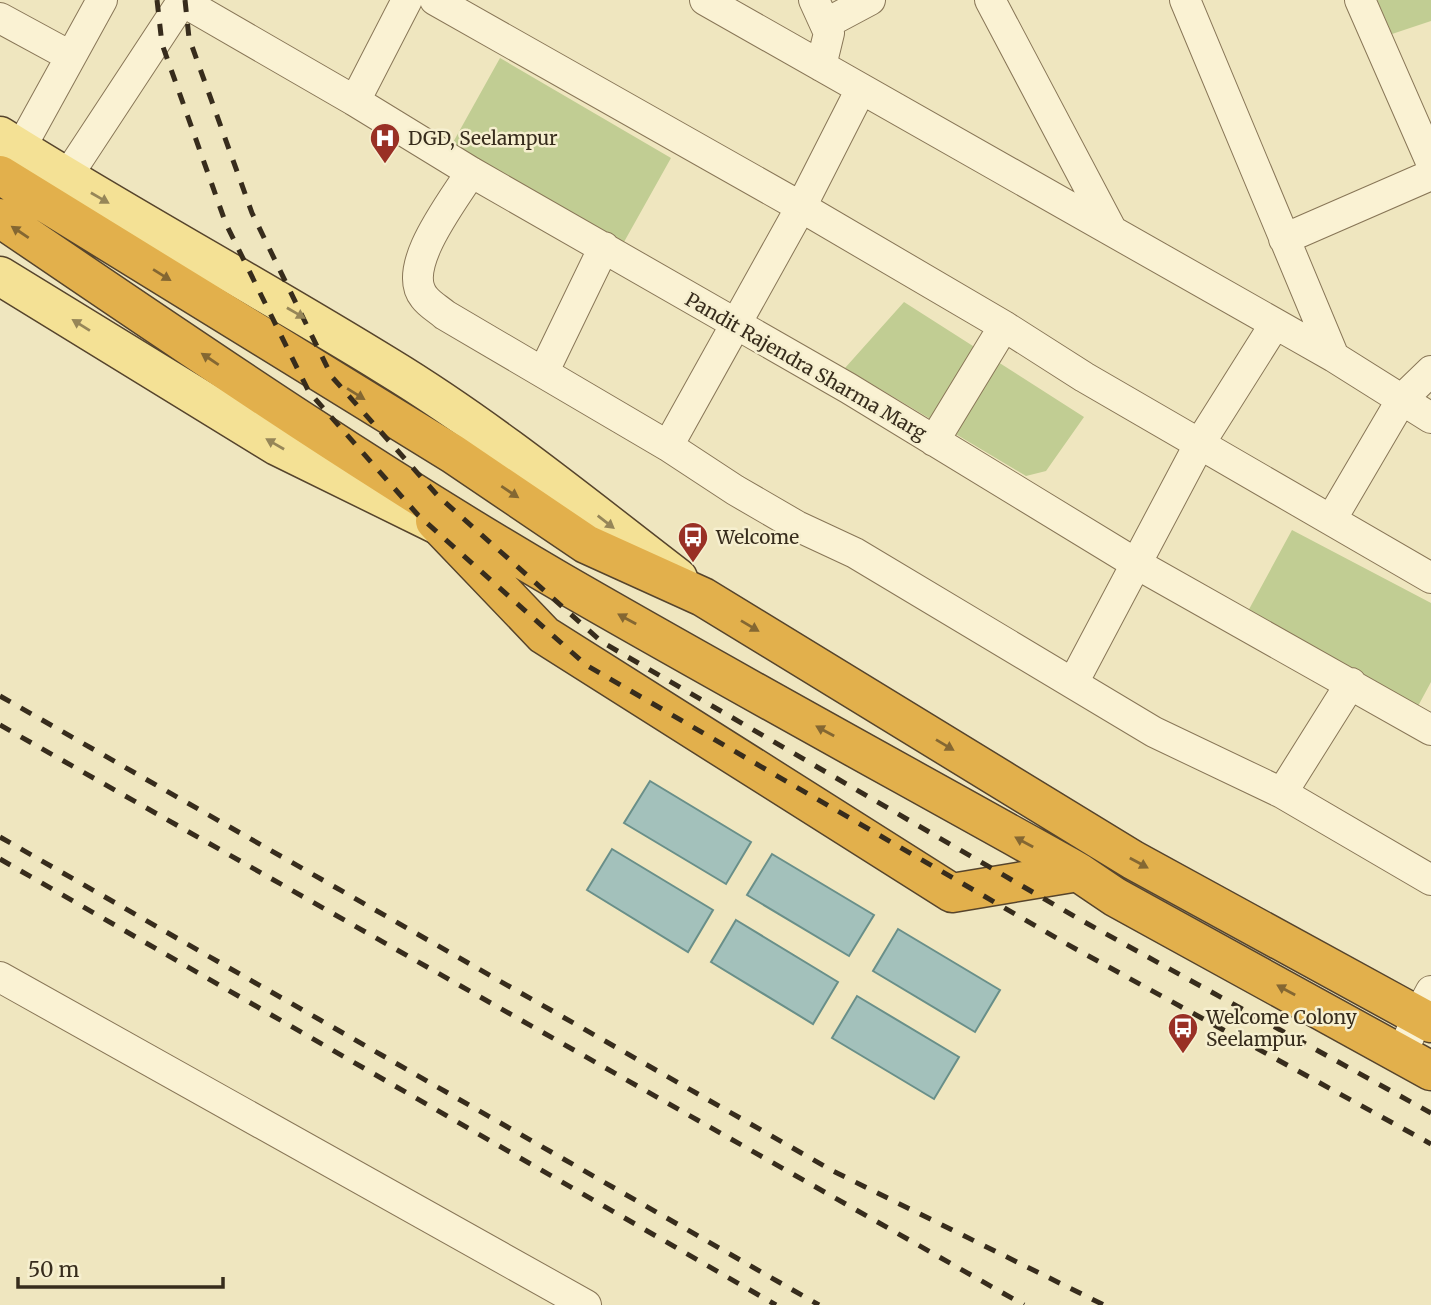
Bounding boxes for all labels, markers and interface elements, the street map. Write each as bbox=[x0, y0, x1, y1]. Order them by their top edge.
hospital icon: DGD, Seelampur bbox=[368, 121, 402, 165]
place label: DGD, Seelampur bbox=[408, 126, 558, 150]
one-way arrow bbox=[90, 192, 109, 204]
one-way arrow bbox=[11, 226, 30, 239]
one-way arrow bbox=[153, 269, 172, 281]
street label: Pandit Rajendra Sharma Marg bbox=[681, 287, 931, 445]
one-way arrow bbox=[287, 306, 306, 319]
one-way arrow bbox=[71, 319, 90, 332]
one-way arrow bbox=[200, 353, 219, 366]
one-way arrow bbox=[347, 388, 366, 401]
one-way arrow bbox=[265, 438, 285, 450]
one-way arrow bbox=[500, 485, 519, 498]
one-way arrow bbox=[597, 515, 615, 529]
bus stop icon: Welcome bbox=[676, 520, 710, 564]
place label: Welcome bbox=[715, 525, 799, 549]
one-way arrow bbox=[617, 613, 637, 625]
one-way arrow bbox=[741, 620, 760, 633]
one-way arrow bbox=[816, 725, 835, 737]
one-way arrow bbox=[935, 739, 954, 751]
one-way arrow bbox=[1014, 836, 1034, 848]
one-way arrow bbox=[1129, 857, 1149, 869]
one-way arrow bbox=[1276, 984, 1295, 996]
place label: Welcome Colony Seelampur bbox=[1205, 1005, 1357, 1051]
bus stop icon: Welcome Colony Seelampur bbox=[1166, 1011, 1200, 1055]
scale bar bbox=[18, 1246, 222, 1290]
text: 50 m bbox=[28, 1256, 79, 1283]

